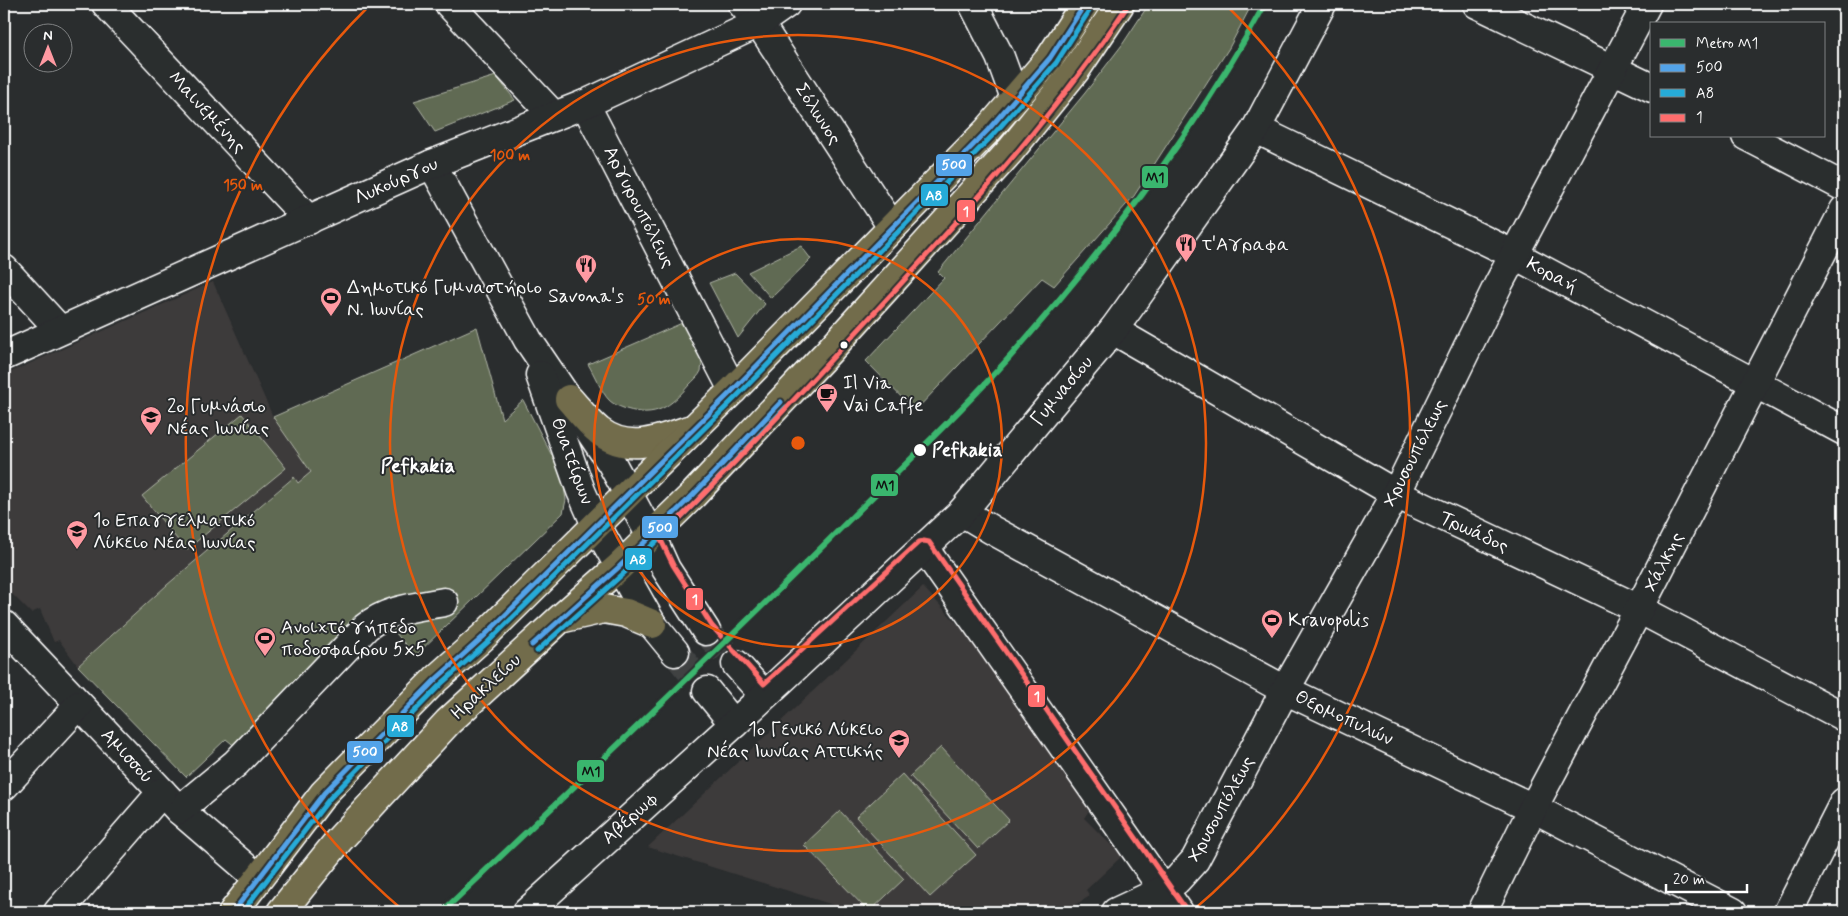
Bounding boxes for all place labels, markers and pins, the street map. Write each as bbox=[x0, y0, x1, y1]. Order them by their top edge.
restaurant icon: τ'Αγραφα bbox=[1174, 232, 1198, 263]
place label: τ'Αγραφα bbox=[1201, 232, 1289, 257]
restaurant icon: Savona's bbox=[574, 253, 598, 284]
place label: Δημοτικό Γυμναστήριο Ν. Ιωνίας bbox=[347, 275, 542, 322]
place label: Savona's bbox=[548, 284, 624, 309]
sports icon: Δημοτικό Γυμναστήριο Ν. Ιωνίας bbox=[319, 286, 343, 317]
unlabelled marker bbox=[839, 340, 849, 350]
place label: Il Via Vai Caffe bbox=[843, 371, 923, 418]
cafe icon: Il Via Vai Caffe bbox=[815, 382, 839, 413]
place label: 2ο Γυμνάσιο Νέας Ιωνίας bbox=[167, 394, 269, 441]
school or university icon: 2ο Γυμνάσιο Νέας Ιωνίας bbox=[139, 405, 163, 436]
centre of rings bbox=[789, 434, 807, 452]
place label: Pefkakia bbox=[932, 438, 1003, 463]
marker: Pefkakia bbox=[912, 442, 928, 458]
place label: 1ο Επαγγελματικό Λύκειο Νέας Ιωνίας bbox=[93, 508, 256, 555]
school or university icon: 1ο Επαγγελματικό Λύκειο Νέας Ιωνίας bbox=[65, 519, 89, 550]
sports icon: Kravopolis bbox=[1260, 608, 1284, 639]
place label: Kravopolis bbox=[1288, 608, 1370, 633]
place label: Ανοιχτό γήπεδο ποδοσφαίρου 5x5 bbox=[281, 615, 426, 662]
sports icon: Ανοιχτό γήπεδο ποδοσφαίρου 5x5 bbox=[253, 626, 277, 657]
place label: 1ο Γενικό Λύκειο Νέας Ιωνίας Αττικής bbox=[707, 717, 883, 764]
school or university icon: 1ο Γενικό Λύκειο Νέας Ιωνίας Αττικής bbox=[887, 728, 911, 759]

